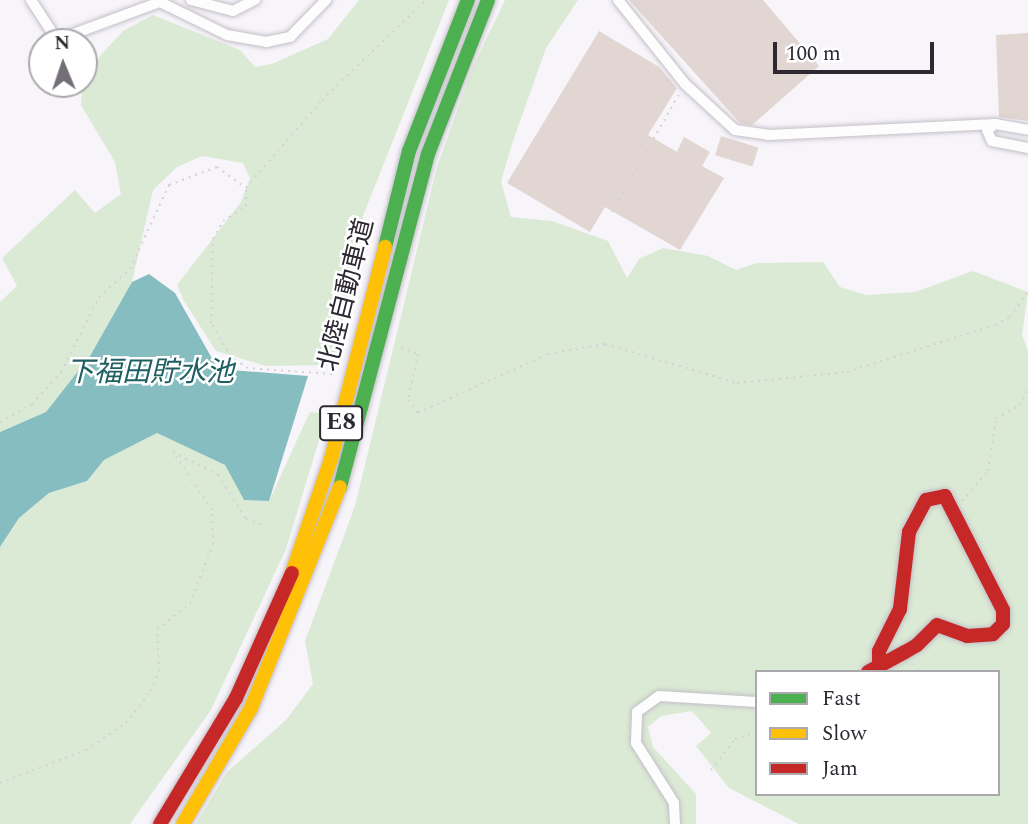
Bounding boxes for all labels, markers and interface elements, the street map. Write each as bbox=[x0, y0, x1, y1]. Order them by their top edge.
north arrow bbox=[28, 28, 98, 98]
scale bar bbox=[776, 28, 937, 72]
text: N bbox=[54, 29, 71, 58]
text: 100 m bbox=[786, 38, 841, 70]
street label: 北陸自動車道 bbox=[313, 216, 381, 374]
water label: 下福田貯水池 bbox=[66, 356, 234, 390]
road number: E8 bbox=[318, 402, 364, 444]
legend bbox=[755, 670, 1000, 796]
text: Fast bbox=[822, 683, 861, 715]
text: Slow bbox=[822, 718, 866, 750]
text: Jam bbox=[822, 753, 858, 785]

